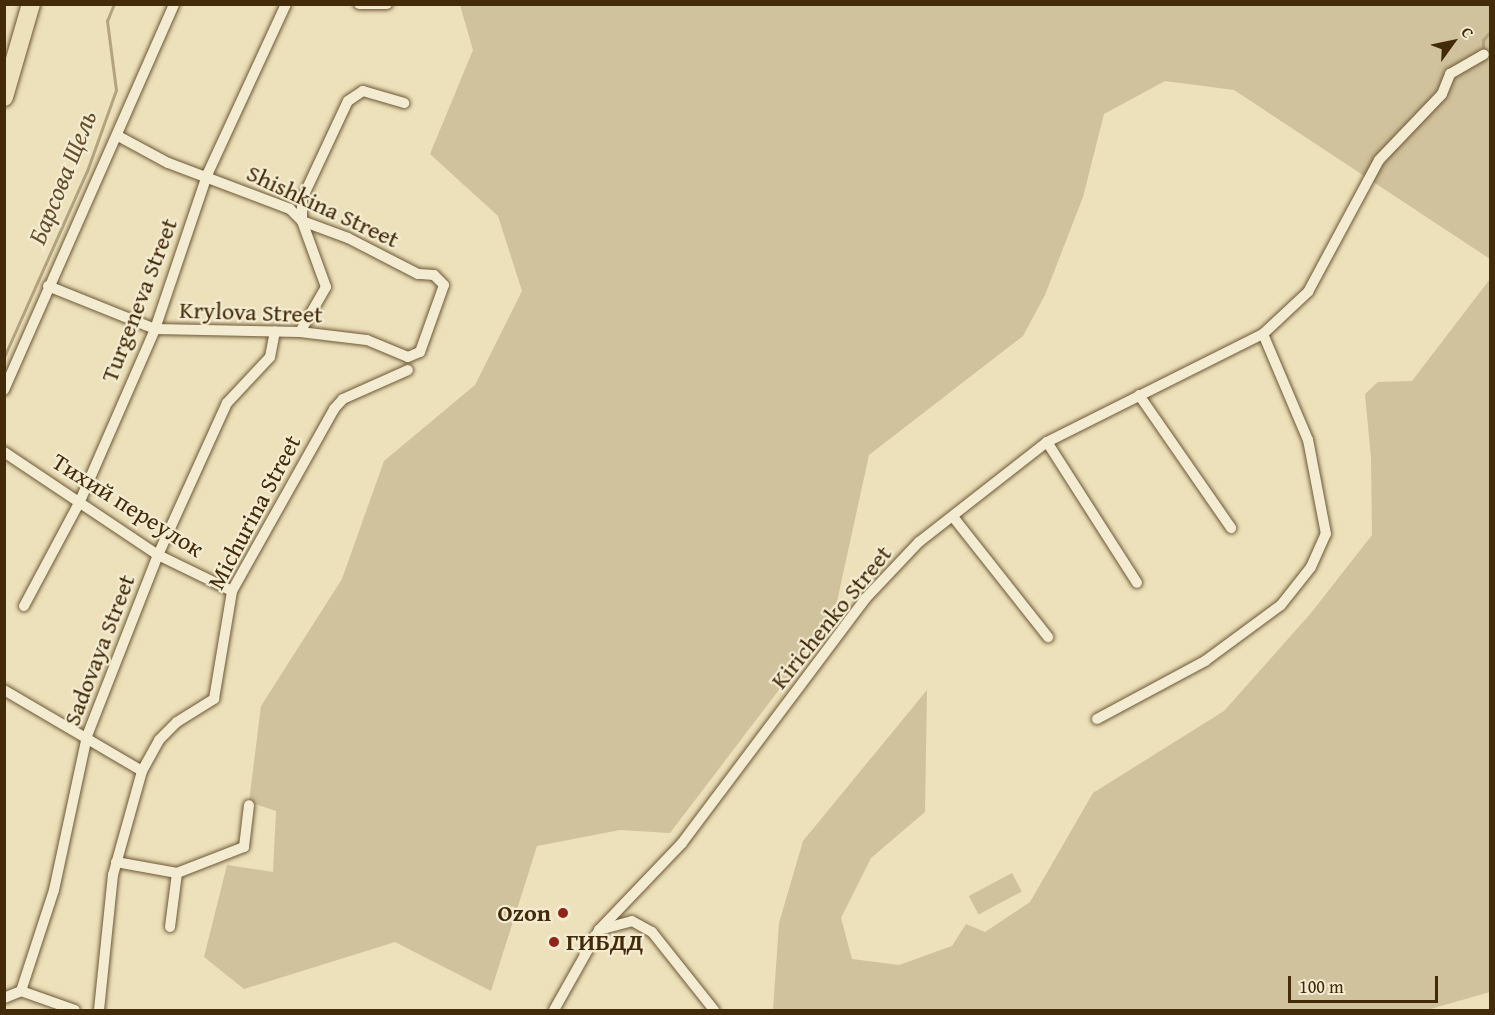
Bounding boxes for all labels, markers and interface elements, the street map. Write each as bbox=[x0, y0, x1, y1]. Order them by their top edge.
north arrow bbox=[1423, 12, 1483, 72]
text: С bbox=[1456, 22, 1481, 43]
water label: Барсова Щель bbox=[21, 105, 103, 249]
street label: Shishkina Street bbox=[242, 158, 404, 254]
street label: Turgeneva Street bbox=[95, 214, 183, 386]
street label: Krylova Street bbox=[179, 295, 323, 329]
street label: Michurina Street bbox=[201, 430, 307, 594]
street label: Тихий переулок bbox=[47, 447, 209, 563]
street label: Kirichenko Street bbox=[764, 540, 898, 694]
street label: Sadovaya Street bbox=[57, 570, 141, 730]
place label: Ozon bbox=[498, 899, 551, 927]
marker: Ozon bbox=[556, 906, 570, 920]
place label: ГИБДД bbox=[566, 928, 644, 956]
marker: ГИБДД bbox=[547, 935, 561, 949]
scale bar bbox=[1291, 964, 1441, 1002]
text: 100 m bbox=[1299, 973, 1344, 1000]

